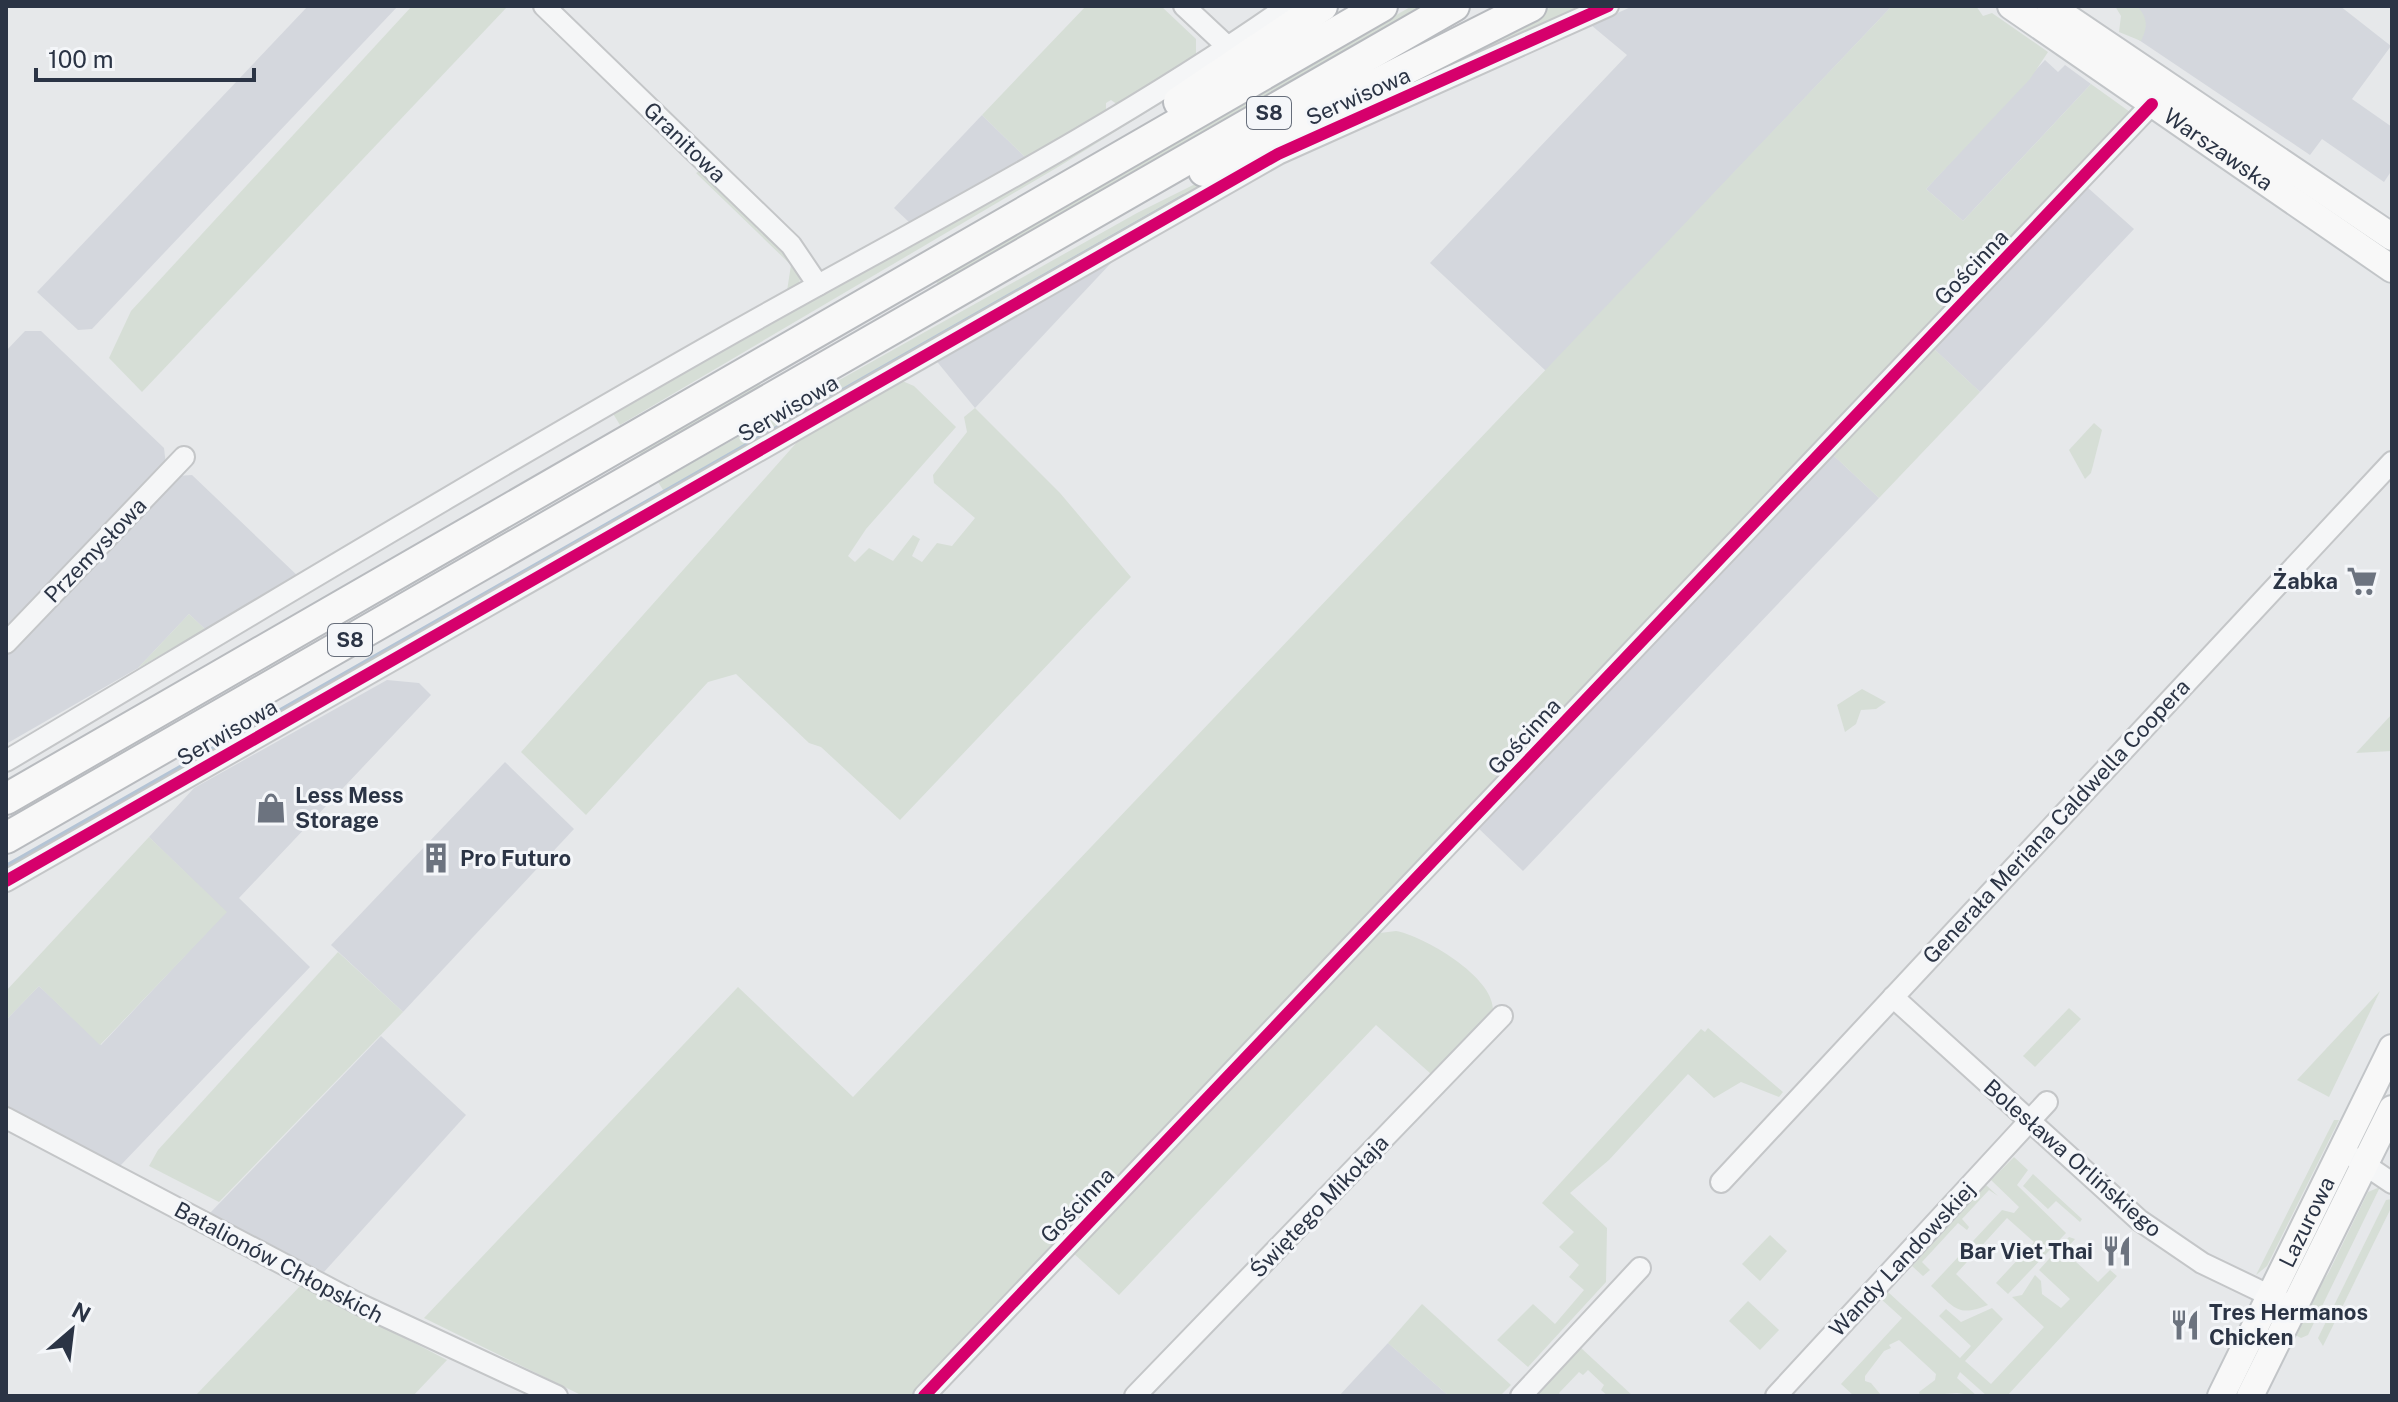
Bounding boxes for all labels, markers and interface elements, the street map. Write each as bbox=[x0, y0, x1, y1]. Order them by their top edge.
scale bar bbox=[36, 32, 254, 82]
text: 100 m bbox=[48, 45, 114, 73]
street label: Serwisowa bbox=[1302, 62, 1414, 130]
street label: Granitowa bbox=[638, 96, 732, 188]
road number: S8 bbox=[1247, 97, 1291, 129]
street label: Warszawska bbox=[2159, 102, 2278, 196]
street label: Gościnna bbox=[1929, 224, 2013, 310]
street label: Serwisowa bbox=[733, 369, 843, 447]
street label: Przemysłowa bbox=[39, 492, 151, 608]
supermarket icon: Żabka bbox=[2345, 564, 2379, 598]
place label: Żabka bbox=[2272, 568, 2338, 594]
road number: S8 bbox=[328, 624, 372, 656]
street label: Generała Meriana Caldwella Coopera bbox=[1917, 673, 2195, 969]
street label: Serwisowa bbox=[172, 693, 282, 771]
street label: Gościnna bbox=[1482, 693, 1566, 779]
place label: Less Mess Storage bbox=[295, 782, 404, 833]
shop icon: Less Mess Storage bbox=[254, 791, 288, 825]
building icon: Pro Futuro bbox=[419, 841, 453, 875]
place label: Pro Futuro bbox=[460, 845, 571, 871]
street label: Bolesława Orlińskiego bbox=[1979, 1074, 2167, 1242]
street label: Świętego Mikołaja bbox=[1244, 1129, 1394, 1283]
street label: Gościnna bbox=[1035, 1162, 1119, 1248]
street label: Lazurowa bbox=[2273, 1172, 2340, 1271]
street label: Wandy Landowskiej bbox=[1824, 1176, 1980, 1342]
street label: Batalionów Chłopskich bbox=[170, 1196, 388, 1328]
restaurant icon: Bar Viet Thai bbox=[2100, 1234, 2134, 1268]
place label: Bar Viet Thai bbox=[1959, 1238, 2093, 1264]
north arrow bbox=[32, 1290, 112, 1370]
text: N bbox=[68, 1297, 95, 1328]
place label: Tres Hermanos Chicken bbox=[2209, 1299, 2368, 1350]
restaurant icon: Tres Hermanos Chicken bbox=[2168, 1308, 2202, 1342]

